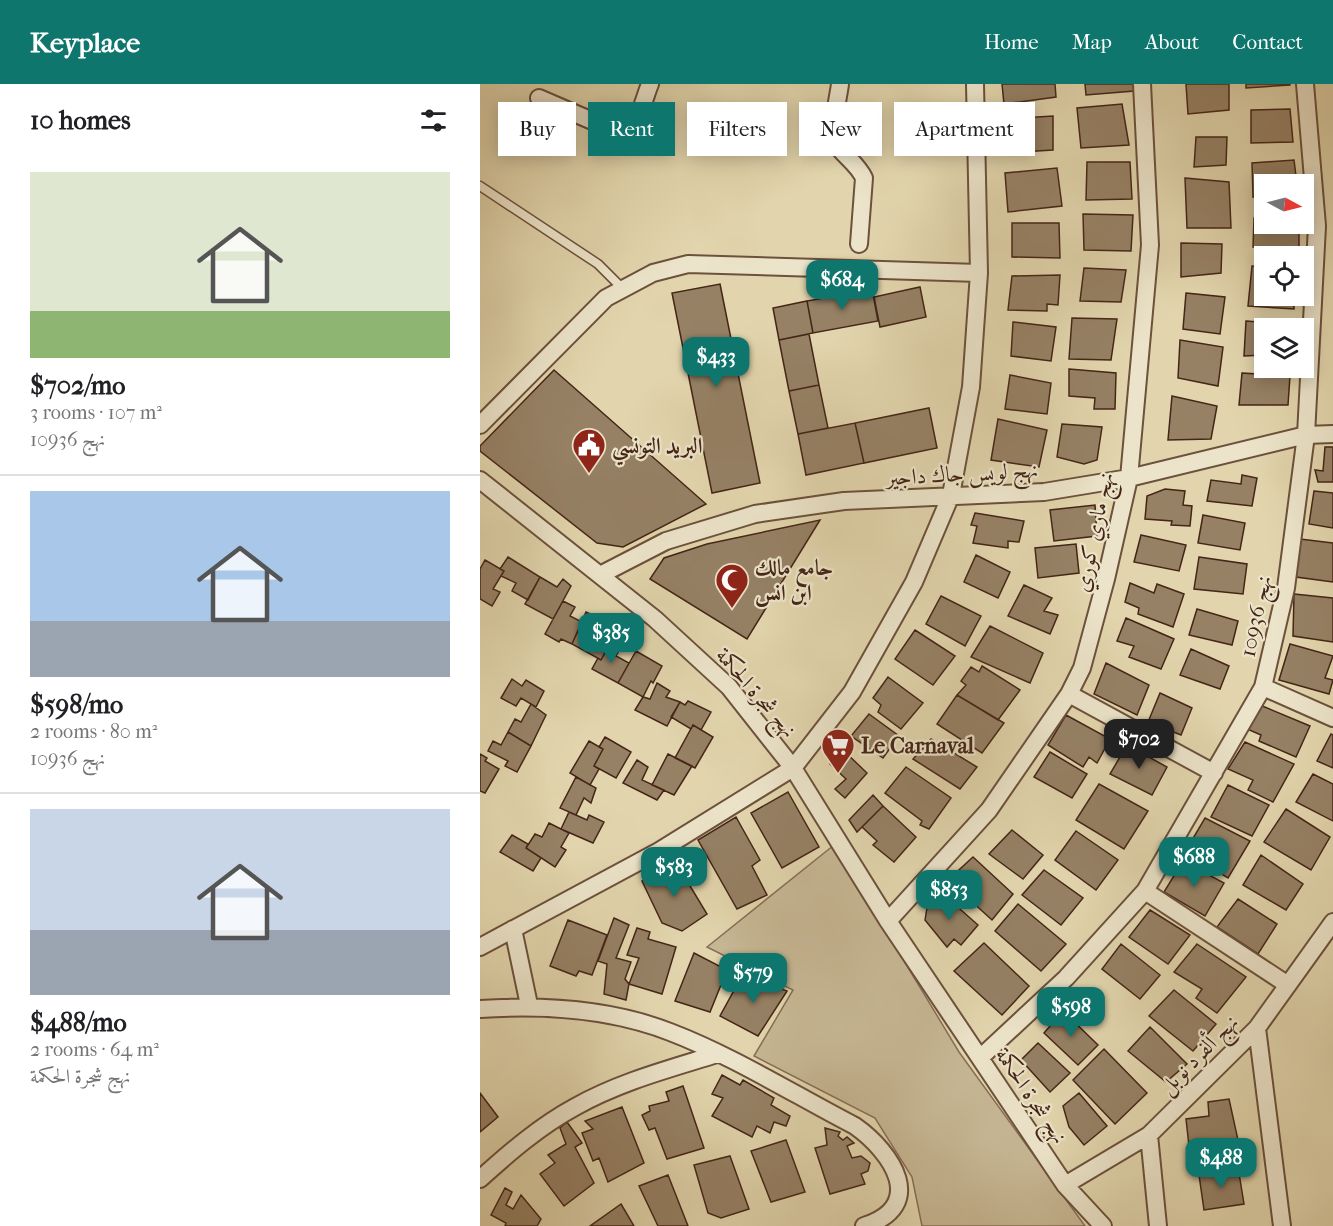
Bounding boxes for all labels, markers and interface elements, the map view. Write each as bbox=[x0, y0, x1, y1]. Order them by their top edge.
text: Keyplace bbox=[30, 26, 140, 59]
text: Home bbox=[984, 30, 1039, 54]
text: Map bbox=[1072, 30, 1112, 54]
text: About bbox=[1145, 30, 1199, 54]
text: Contact bbox=[1232, 30, 1303, 54]
chip: Buy bbox=[498, 102, 576, 156]
chip: Rent bbox=[588, 102, 675, 156]
chip: Filters bbox=[687, 102, 787, 156]
chip: New bbox=[799, 102, 882, 156]
chip: Apartment bbox=[894, 102, 1035, 156]
icon: filters bbox=[417, 104, 450, 137]
text: 10 homes bbox=[30, 105, 131, 136]
north arrow bbox=[1254, 174, 1314, 234]
map controls bbox=[1254, 174, 1314, 378]
icon: home bbox=[186, 211, 294, 319]
button: locate bbox=[1254, 246, 1314, 306]
pin: $684 bbox=[806, 260, 878, 311]
text: $684 bbox=[820, 268, 864, 291]
button: layers bbox=[1254, 318, 1314, 378]
pin: $433 bbox=[680, 337, 752, 388]
text: $433 bbox=[696, 345, 736, 368]
text: $702/mo bbox=[30, 370, 126, 401]
text: 3 rooms · 107 m² bbox=[30, 401, 162, 424]
public building icon: البريد التونسي bbox=[571, 427, 607, 474]
text: نهج 10936 bbox=[30, 428, 105, 451]
place label: البريد التونسي bbox=[612, 433, 702, 466]
street label: نهج لويس جاك داجير bbox=[883, 457, 1039, 497]
street label: نهج ماري كوري bbox=[1069, 470, 1125, 596]
icon: home bbox=[186, 530, 294, 638]
place label: جامع مالك ابن انس bbox=[755, 555, 833, 607]
mosque icon: جامع مالك ابن انس bbox=[714, 562, 750, 609]
street label: نهج 10936 bbox=[1235, 573, 1283, 661]
pin: $385 bbox=[575, 613, 647, 664]
text: $385 bbox=[592, 621, 630, 644]
street label: نهج شجرة الحكمة bbox=[706, 642, 802, 747]
text: $598/mo bbox=[30, 689, 123, 720]
pin: $702 bbox=[1103, 719, 1175, 770]
text: 2 rooms · 80 m² bbox=[30, 720, 157, 743]
supermarket icon: Le Carnaval bbox=[820, 727, 856, 774]
text: $702 bbox=[1118, 727, 1160, 750]
place label: Le Carnaval bbox=[861, 733, 975, 759]
text: نهج 10936 bbox=[30, 747, 105, 770]
pin: $688 bbox=[1158, 837, 1230, 888]
text: $688 bbox=[1173, 845, 1215, 868]
pin: $583 bbox=[638, 847, 710, 898]
icon: home bbox=[186, 848, 294, 956]
text: $583 bbox=[655, 855, 693, 878]
pin: $853 bbox=[913, 870, 985, 921]
text: $853 bbox=[930, 878, 968, 901]
pin: $579 bbox=[717, 953, 789, 1004]
text: $579 bbox=[733, 961, 773, 984]
pin: $598 bbox=[1035, 987, 1107, 1038]
text: $598 bbox=[1051, 995, 1091, 1018]
text: $488/mo bbox=[30, 1007, 127, 1038]
street label: نهج ألفرد نوبل bbox=[1151, 1007, 1248, 1104]
text: 2 rooms · 64 m² bbox=[30, 1038, 159, 1061]
street label: نهج شجرة الحكمة bbox=[985, 1043, 1073, 1152]
text: نهج شجرة الحكمة bbox=[30, 1065, 130, 1088]
pin: $488 bbox=[1185, 1138, 1257, 1189]
text: $488 bbox=[1200, 1146, 1242, 1169]

